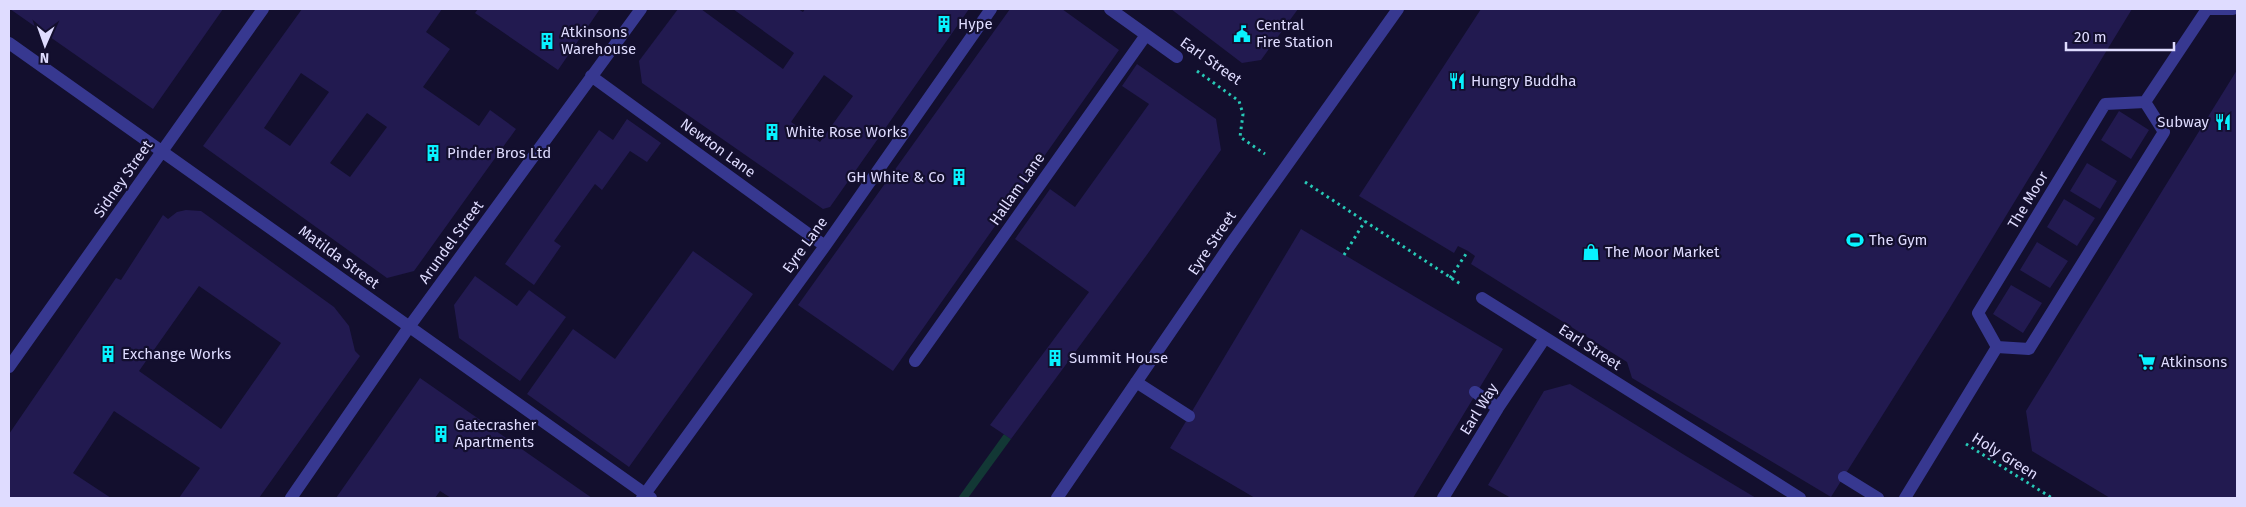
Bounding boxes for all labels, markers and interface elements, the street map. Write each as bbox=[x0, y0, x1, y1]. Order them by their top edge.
building icon: Hype bbox=[934, 14, 954, 34]
place label: Hype bbox=[958, 15, 993, 33]
place label: Central Fire Station bbox=[1256, 16, 1333, 51]
north arrow bbox=[20, 20, 70, 70]
scale bar bbox=[2066, 20, 2174, 52]
place label: Atkinsons Warehouse bbox=[561, 23, 636, 58]
public building icon: Central Fire Station bbox=[1232, 24, 1252, 44]
text: 20 m bbox=[2074, 28, 2107, 46]
building icon: Atkinsons Warehouse bbox=[537, 31, 557, 51]
street label: Earl Street bbox=[1177, 33, 1246, 89]
text: N bbox=[40, 49, 50, 66]
restaurant icon: Hungry Buddha bbox=[1447, 71, 1467, 91]
place label: Hungry Buddha bbox=[1471, 72, 1576, 90]
restaurant icon: Subway bbox=[2213, 112, 2233, 132]
place label: Subway bbox=[2157, 113, 2210, 131]
street label: Newton Lane bbox=[677, 115, 759, 181]
building icon: White Rose Works bbox=[762, 122, 782, 142]
place label: White Rose Works bbox=[786, 123, 907, 141]
street label: Sidney Street bbox=[90, 136, 157, 221]
building icon: Pinder Bros Ltd bbox=[423, 143, 443, 163]
place label: Pinder Bros Ltd bbox=[447, 144, 551, 162]
street label: Hallam Lane bbox=[985, 149, 1049, 229]
building icon: GH White & Co bbox=[949, 167, 969, 187]
place label: GH White & Co bbox=[847, 168, 945, 186]
street label: The Moor bbox=[2004, 168, 2052, 232]
street label: Arundel Street bbox=[415, 197, 487, 287]
street label: Eyre Street bbox=[1184, 207, 1240, 278]
street label: Eyre Lane bbox=[779, 213, 831, 277]
street label: Matilda Street bbox=[295, 222, 383, 293]
sports icon: The Gym bbox=[1845, 230, 1865, 250]
place label: The Gym bbox=[1869, 231, 1927, 249]
shop icon: The Moor Market bbox=[1581, 242, 1601, 262]
place label: The Moor Market bbox=[1605, 243, 1720, 261]
street label: Earl Street bbox=[1555, 320, 1625, 374]
building icon: Exchange Works bbox=[98, 344, 118, 364]
place label: Exchange Works bbox=[122, 345, 231, 363]
building icon: Summit House bbox=[1045, 348, 1065, 368]
place label: Summit House bbox=[1069, 349, 1168, 367]
supermarket icon: Atkinsons bbox=[2137, 352, 2157, 372]
place label: Atkinsons bbox=[2161, 353, 2227, 371]
street label: Earl Way bbox=[1456, 379, 1502, 438]
place label: Gatecrasher Apartments bbox=[455, 416, 536, 451]
building icon: Gatecrasher Apartments bbox=[431, 424, 451, 444]
street label: Holy Green bbox=[1969, 429, 2041, 483]

